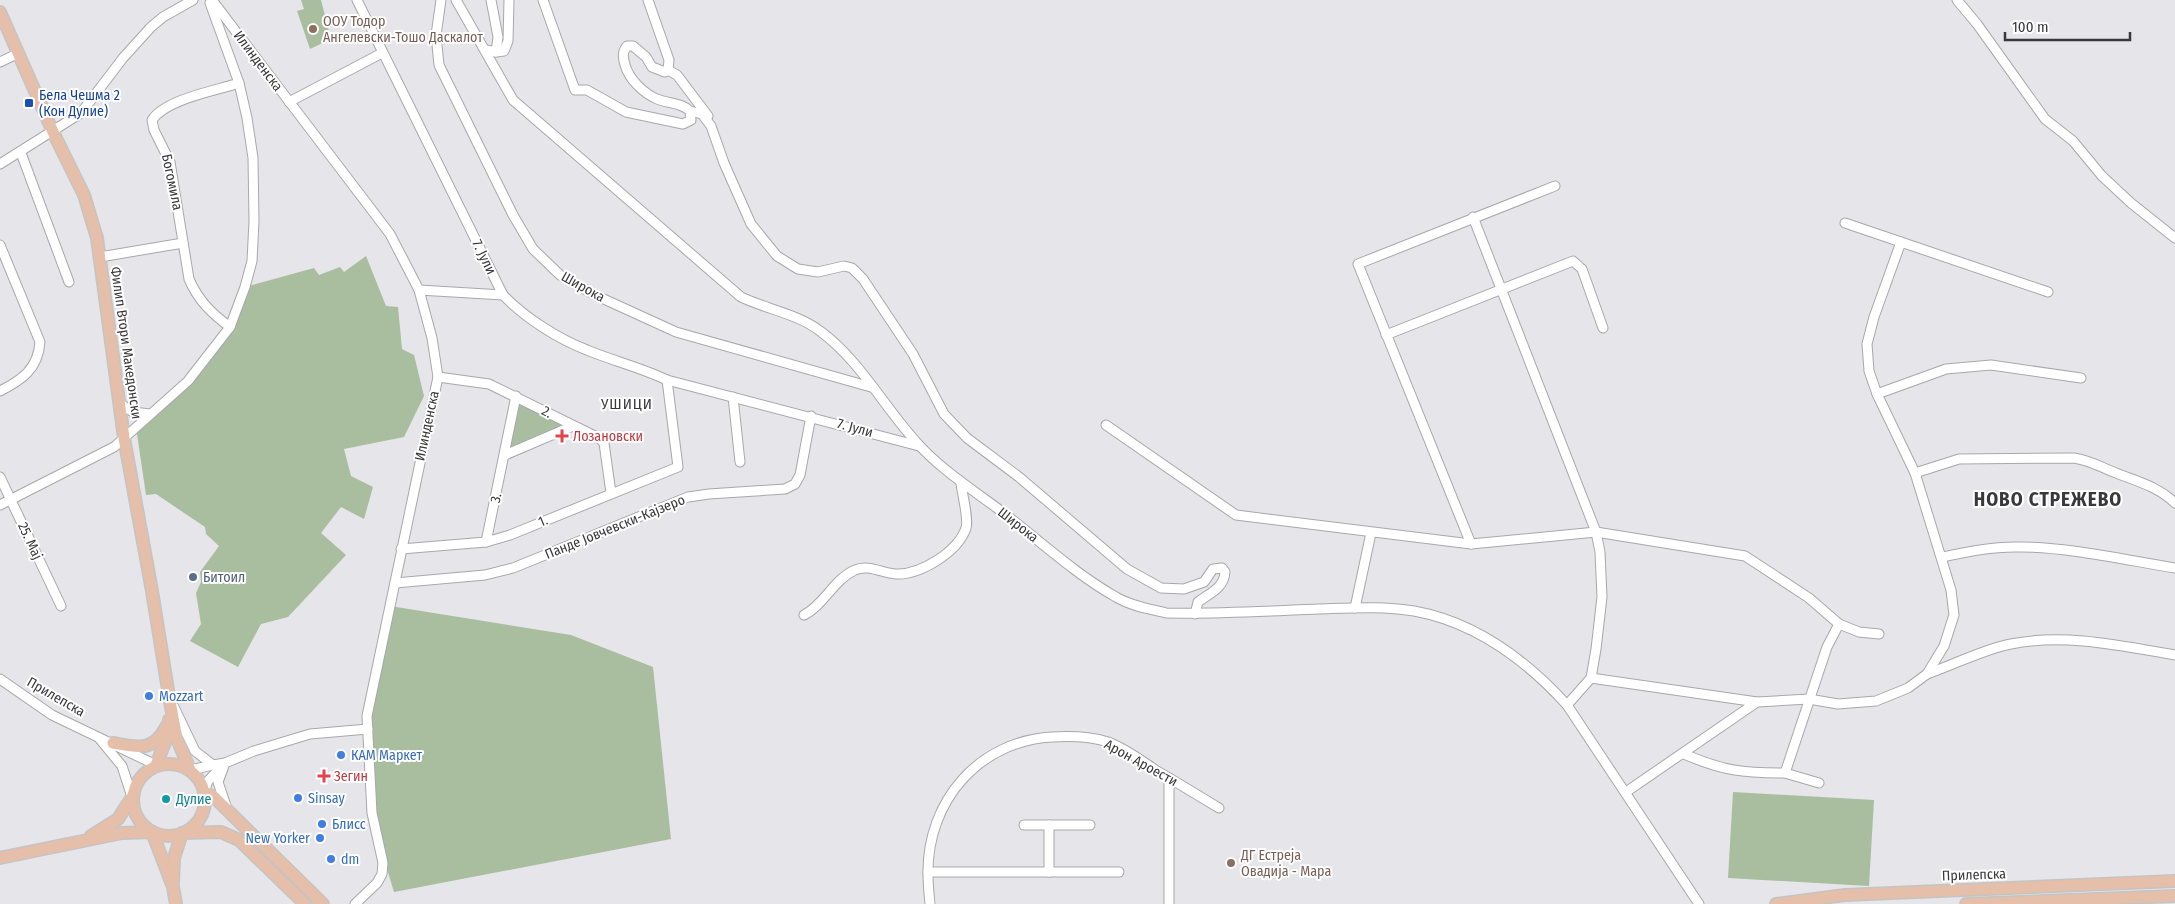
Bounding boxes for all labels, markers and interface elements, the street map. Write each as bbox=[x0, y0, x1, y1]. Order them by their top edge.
scale bar bbox=[2005, 10, 2130, 42]
place label: ООУ Тодор Ангелевски-Тошо Даскалот bbox=[323, 13, 483, 46]
text: 100 m bbox=[2012, 18, 2049, 36]
marker: ООУ Тодор Ангелевски-Тошо Даскалот bbox=[307, 23, 319, 35]
street label: Илинденска bbox=[230, 27, 286, 95]
place label: Бела Чешма 2 (Кон Дулие) bbox=[39, 87, 120, 120]
marker: Бела Чешма 2 (Кон Дулие) bbox=[23, 97, 35, 109]
street label: Богомила bbox=[158, 152, 186, 212]
street label: 7. Јули bbox=[468, 237, 500, 277]
street label: Филип Втори Македонски bbox=[107, 266, 145, 420]
street label: Широка bbox=[558, 268, 608, 306]
street label: Илинденска bbox=[411, 389, 443, 463]
district label: УШИЦИ bbox=[600, 395, 653, 413]
street label: 2. bbox=[539, 402, 555, 422]
street label: 7. Јули bbox=[835, 415, 875, 441]
place label: Лозановски bbox=[573, 428, 643, 445]
marker: Лозановски bbox=[555, 429, 569, 443]
district label: НОВО СТРЕЖЕВО bbox=[1974, 488, 2122, 511]
street label: Панде Јовчевски-Кајзеро bbox=[542, 491, 688, 563]
street label: 3. bbox=[487, 492, 505, 504]
street label: Широка bbox=[994, 504, 1042, 546]
street label: 1. bbox=[536, 512, 550, 530]
street label: 25. Мај bbox=[14, 520, 46, 562]
place label: Битоил bbox=[203, 569, 245, 586]
marker: Битоил bbox=[187, 571, 199, 583]
street label: Прилепска bbox=[24, 674, 88, 720]
place label: Mozzart bbox=[159, 688, 204, 705]
marker: Mozzart bbox=[143, 690, 155, 702]
street label: Арон Ароести bbox=[1101, 736, 1181, 790]
place label: КАМ Маркет bbox=[351, 747, 422, 764]
marker: КАМ Маркет bbox=[335, 749, 347, 761]
place label: Зегин bbox=[334, 768, 368, 785]
marker: Зегин bbox=[318, 770, 330, 782]
place label: Sinsay bbox=[308, 790, 345, 807]
place label: Дулие bbox=[175, 791, 212, 808]
marker: Sinsay bbox=[292, 792, 304, 804]
marker: Дулие bbox=[160, 793, 172, 805]
place label: Блисс bbox=[332, 816, 366, 833]
marker: Блисс bbox=[316, 818, 328, 830]
place label: New Yorker bbox=[246, 830, 310, 847]
marker: New Yorker bbox=[314, 832, 326, 844]
place label: ДГ Естреја Овадија - Мара bbox=[1240, 847, 1331, 880]
place label: dm bbox=[341, 851, 359, 868]
marker: dm bbox=[325, 853, 337, 865]
marker: ДГ Естреја Овадија - Мара bbox=[1225, 857, 1237, 869]
street label: Прилепска bbox=[1942, 865, 2006, 885]

